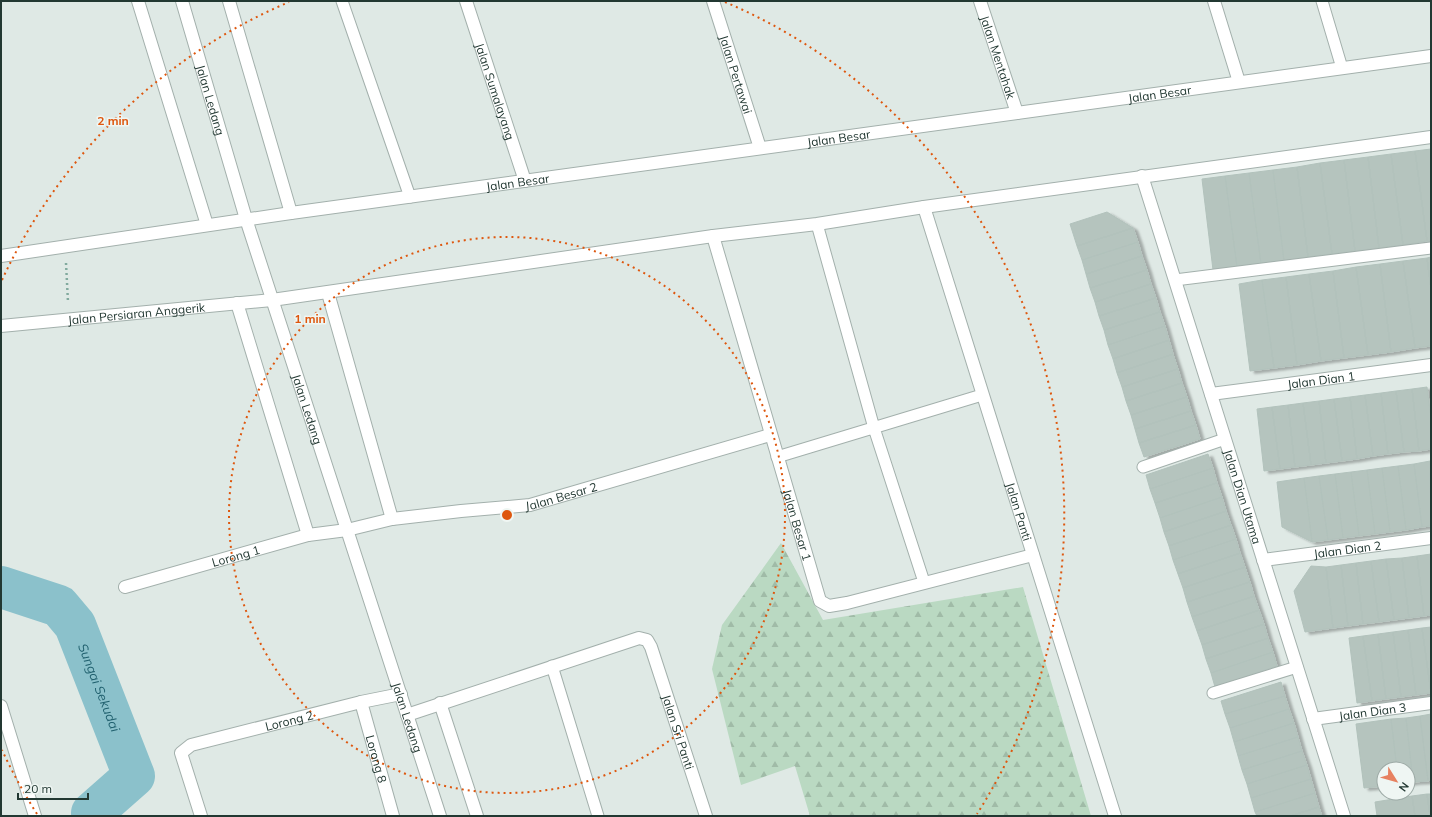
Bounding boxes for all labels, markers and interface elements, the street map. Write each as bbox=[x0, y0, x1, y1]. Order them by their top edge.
street label: Jalan Mentahak bbox=[978, 13, 1020, 102]
street label: Jalan Pertawai bbox=[717, 33, 756, 116]
street label: Jalan Sumalayang bbox=[473, 41, 518, 142]
street label: Jalan Ledang bbox=[194, 63, 229, 137]
street label: Jalan Besar bbox=[1127, 82, 1193, 105]
text: 2 min bbox=[97, 113, 129, 128]
street label: Jalan Besar bbox=[806, 126, 872, 149]
street label: Jalan Besar bbox=[485, 170, 551, 194]
street label: Jalan Persiaran Anggerik bbox=[67, 299, 206, 327]
text: 1 min bbox=[294, 311, 326, 326]
street label: Jalan Dian 1 bbox=[1286, 368, 1356, 391]
street label: Jalan Ledang bbox=[289, 372, 326, 446]
street label: Jalan Dian Utama bbox=[1221, 447, 1265, 546]
street label: Jalan Besar 2 bbox=[525, 478, 599, 513]
street label: Jalan Panti bbox=[1003, 480, 1036, 543]
street label: Jalan Besar 1 bbox=[780, 487, 815, 562]
centre of rings bbox=[500, 508, 514, 522]
street label: Jalan Dian 2 bbox=[1313, 537, 1382, 561]
street label: Lorong 1 bbox=[210, 542, 261, 569]
water label: Sungai Sekudai bbox=[75, 641, 124, 735]
street label: Jalan Ledang bbox=[389, 680, 426, 754]
street label: Jalan Sri Panti bbox=[659, 692, 698, 771]
street label: Jalan Dian 3 bbox=[1338, 699, 1407, 723]
street label: Lorong 2 bbox=[263, 707, 315, 734]
street label: Lorong 8 bbox=[363, 733, 391, 784]
north arrow bbox=[1376, 761, 1416, 801]
scale bar bbox=[18, 775, 88, 801]
text: N bbox=[1396, 779, 1412, 795]
text: 20 m bbox=[24, 781, 52, 796]

